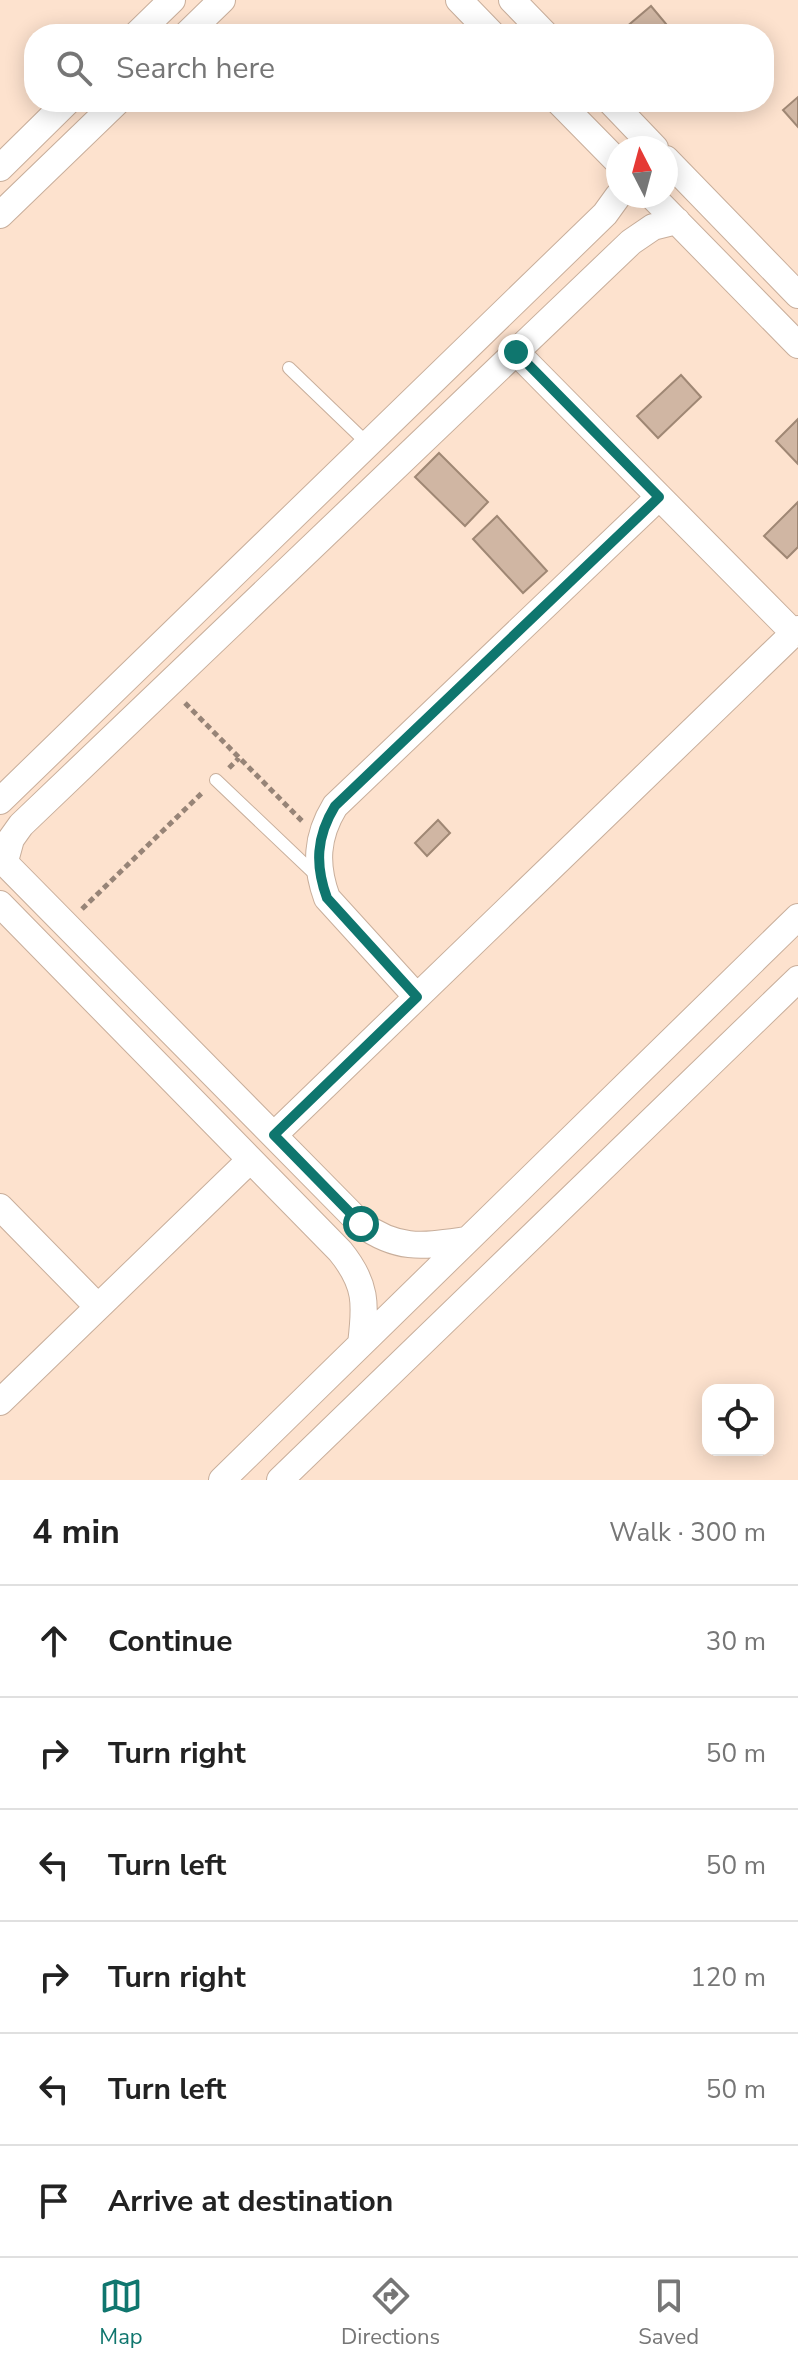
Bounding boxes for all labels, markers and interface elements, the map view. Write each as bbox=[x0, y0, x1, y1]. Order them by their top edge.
search box bbox=[24, 24, 774, 112]
icon: search bbox=[52, 46, 96, 90]
text: Search here bbox=[116, 48, 275, 89]
north arrow bbox=[606, 136, 678, 208]
route end bbox=[498, 334, 534, 370]
route start bbox=[343, 1206, 379, 1242]
map controls bbox=[702, 1384, 774, 1456]
button: locate bbox=[702, 1384, 774, 1456]
text: 4 min bbox=[32, 1509, 120, 1555]
text: Walk · 300 m bbox=[609, 1515, 766, 1550]
icon: ahead bbox=[32, 1619, 76, 1663]
text: Continue bbox=[108, 1621, 233, 1662]
text: 30 m bbox=[706, 1624, 766, 1659]
icon: right bbox=[32, 1731, 76, 1775]
text: Turn right bbox=[108, 1733, 246, 1774]
text: 50 m bbox=[706, 1736, 766, 1771]
icon: left bbox=[32, 1843, 76, 1887]
text: Turn left bbox=[108, 1845, 226, 1886]
text: 50 m bbox=[706, 1848, 766, 1883]
icon: right bbox=[32, 1955, 76, 1999]
text: Turn right bbox=[108, 1957, 246, 1998]
text: 120 m bbox=[690, 1960, 766, 1995]
icon: left bbox=[32, 2067, 76, 2111]
text: Turn left bbox=[108, 2069, 226, 2110]
text: 50 m bbox=[706, 2072, 766, 2107]
icon: arrive bbox=[32, 2179, 76, 2223]
text: Arrive at destination bbox=[108, 2181, 393, 2222]
tab: Map bbox=[99, 2274, 143, 2352]
tab: Directions bbox=[341, 2274, 440, 2352]
tab: Saved bbox=[638, 2274, 699, 2352]

